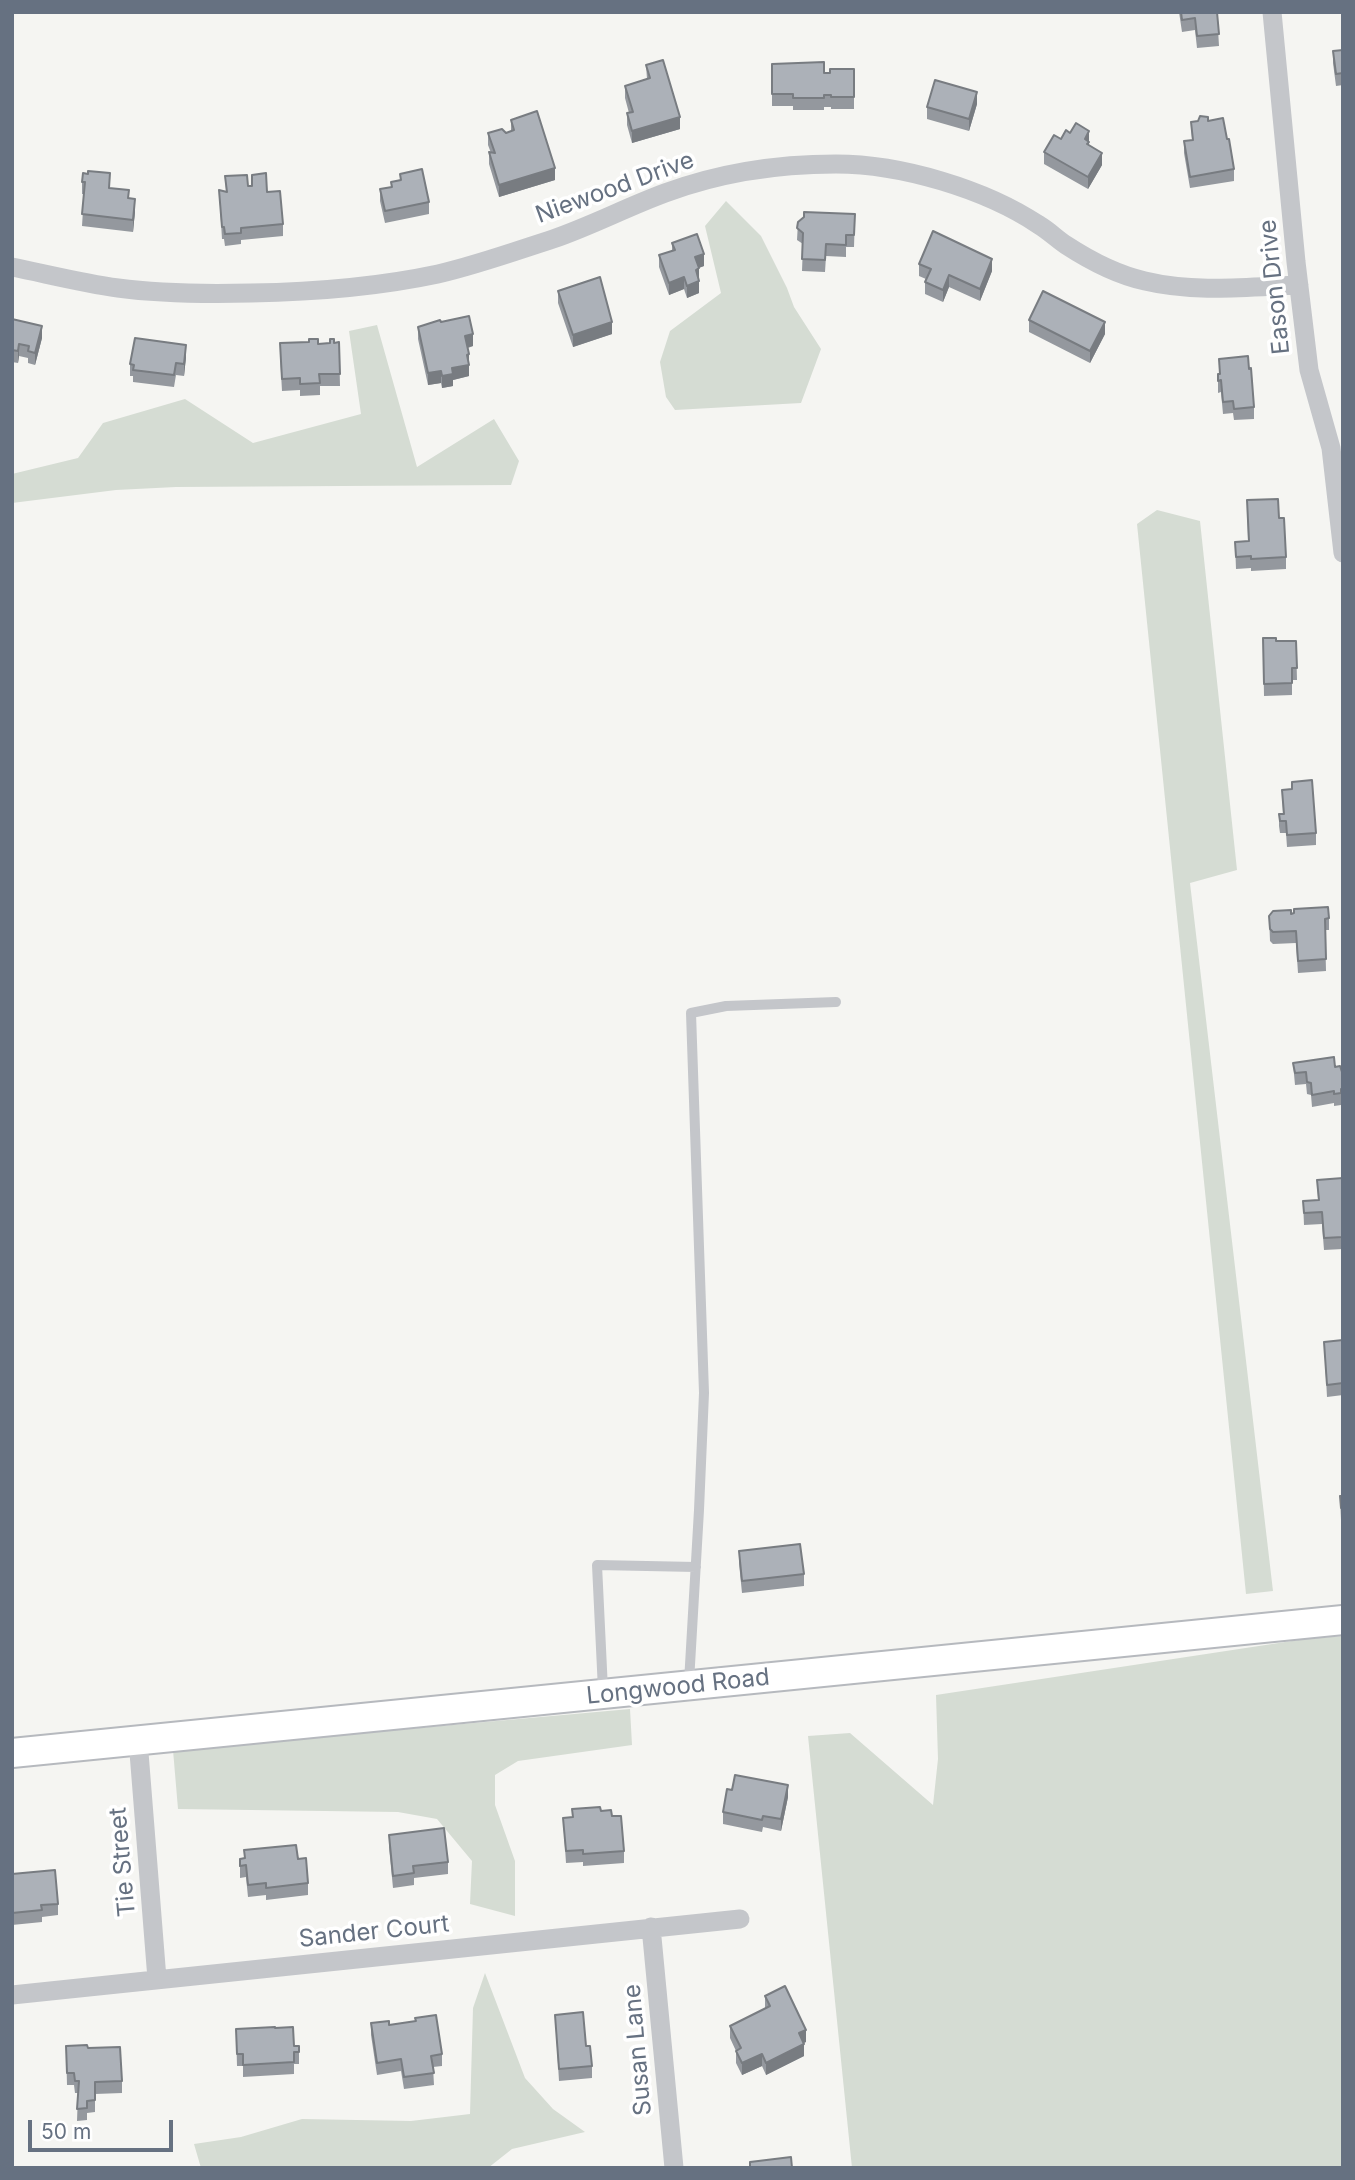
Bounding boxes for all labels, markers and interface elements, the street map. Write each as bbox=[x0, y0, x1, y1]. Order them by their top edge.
street label: Niewood Drive bbox=[532, 146, 698, 230]
street label: Eason Drive bbox=[1254, 218, 1296, 356]
street label: Longwood Road bbox=[585, 1663, 771, 1711]
street label: Tie Street bbox=[104, 1806, 142, 1918]
street label: Sander Court bbox=[297, 1910, 451, 1954]
street label: Susan Lane bbox=[618, 1983, 658, 2117]
scale bar bbox=[32, 2106, 177, 2150]
text: 50 m bbox=[41, 2119, 91, 2144]

